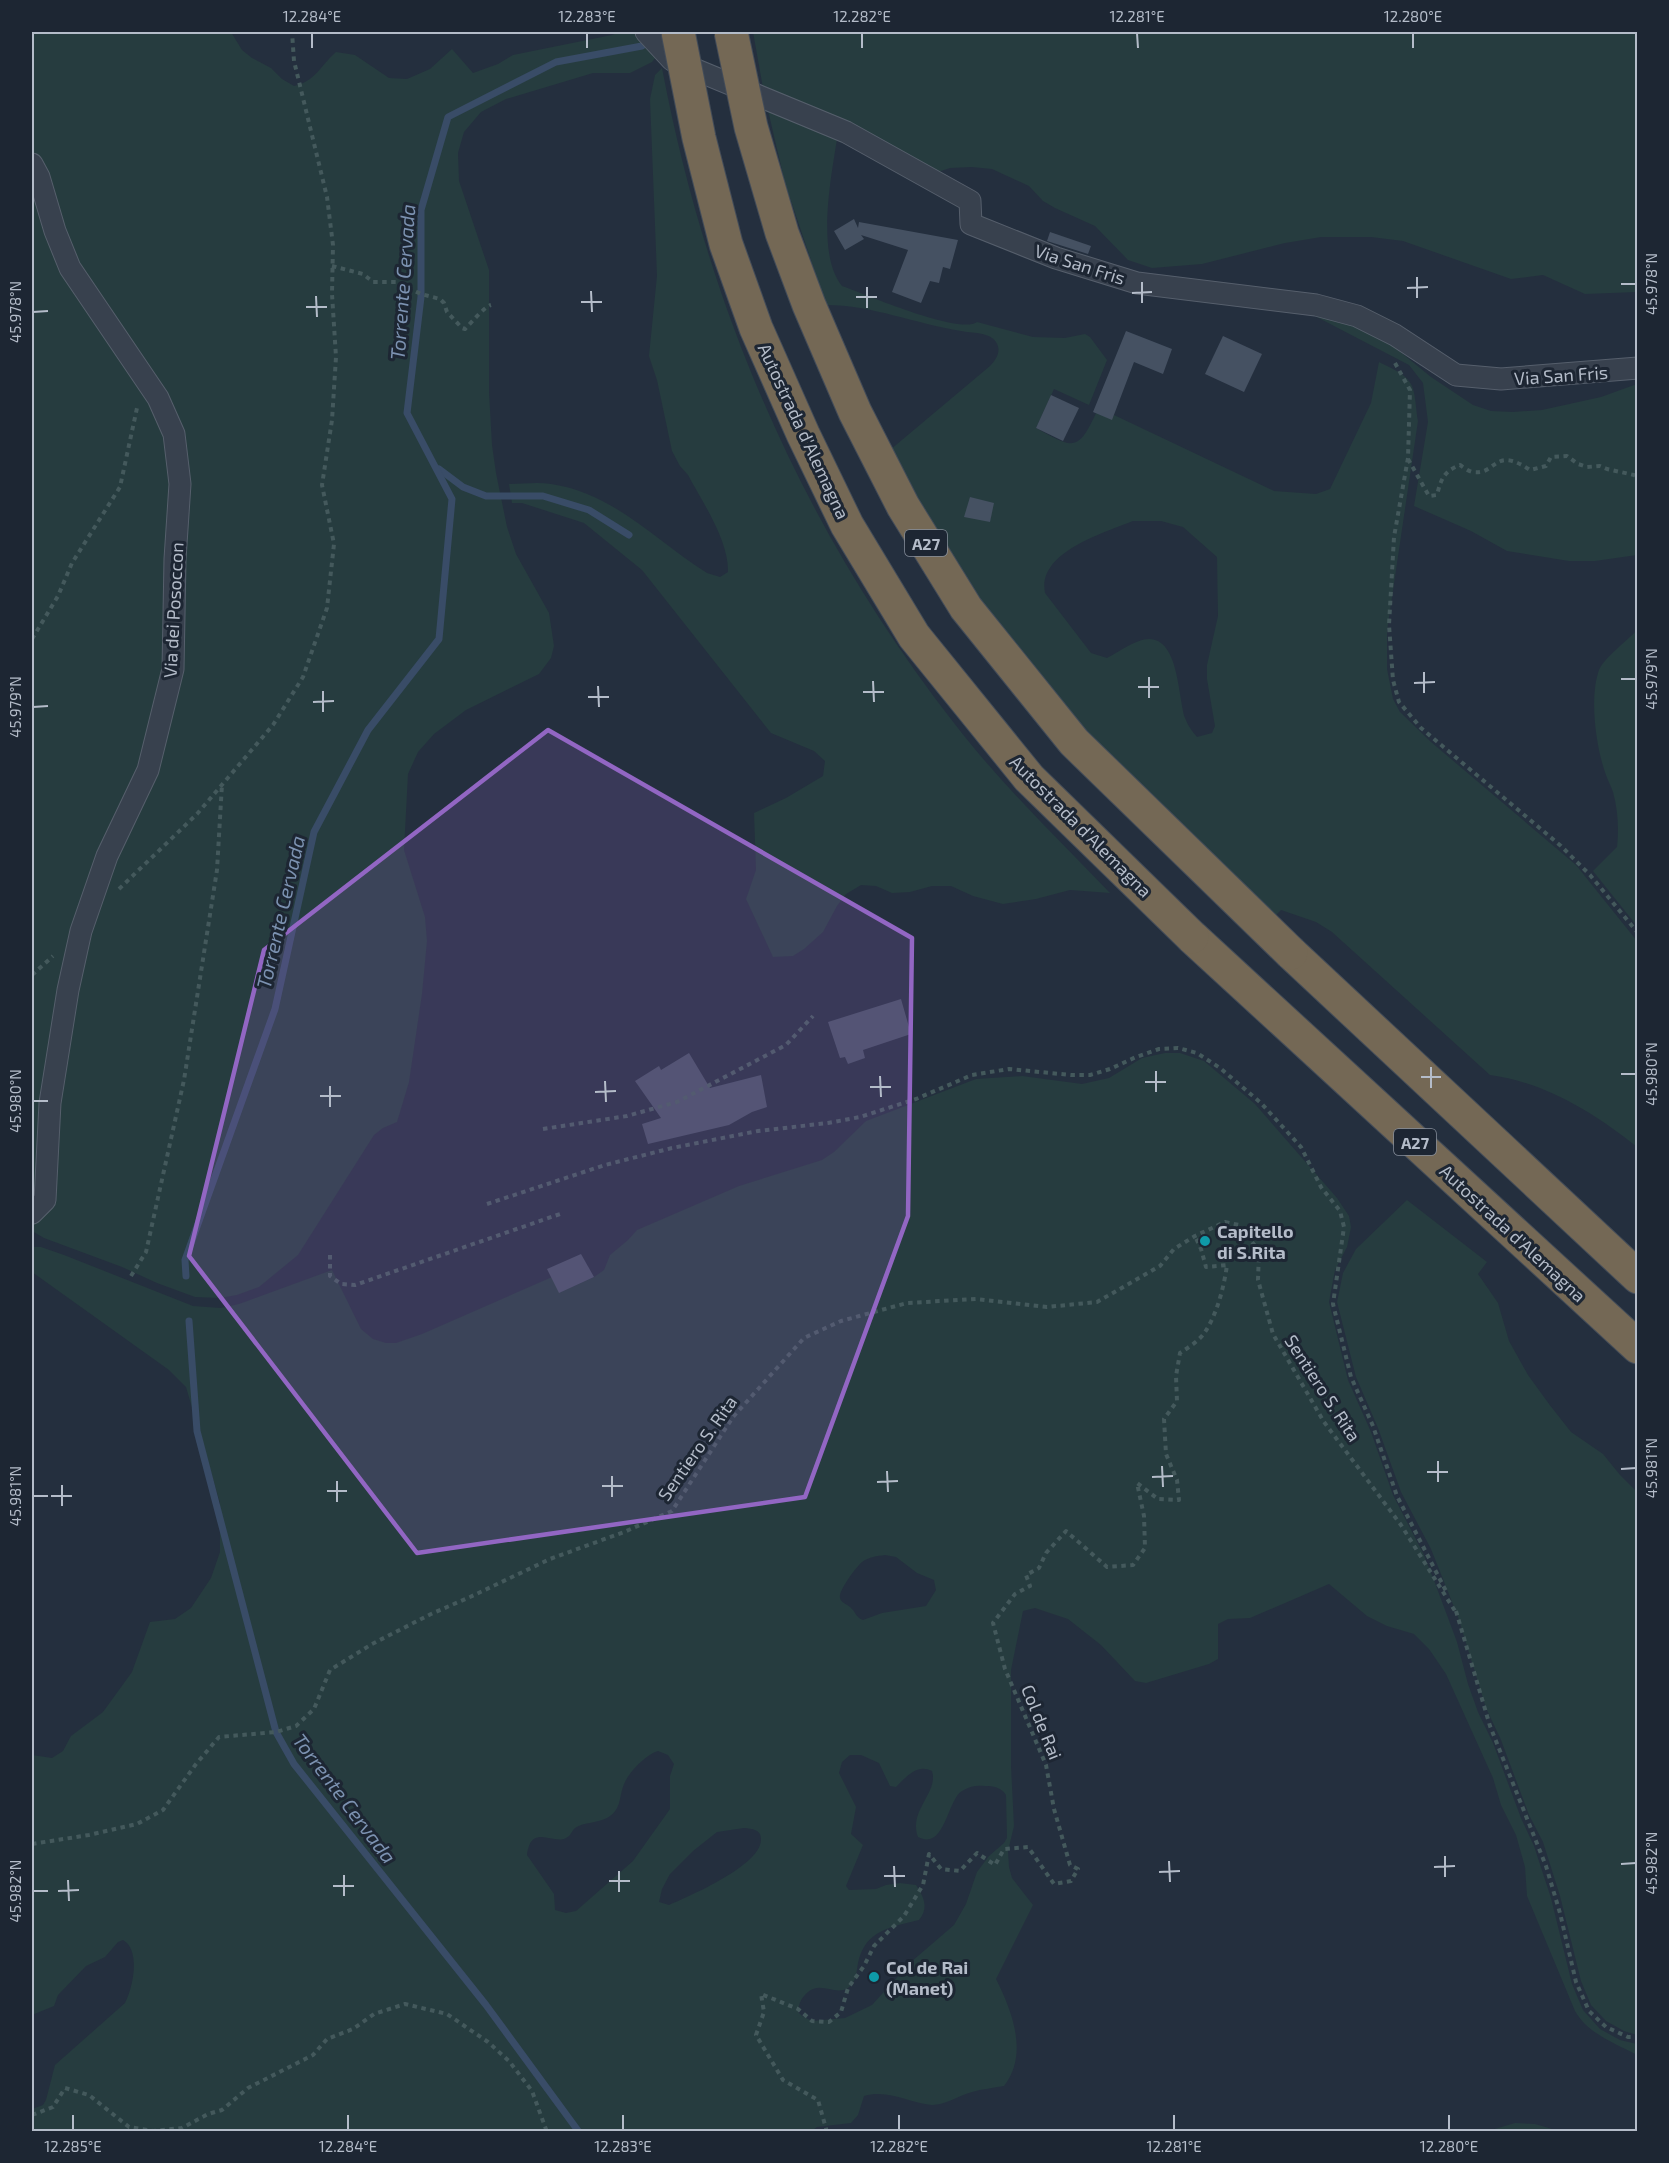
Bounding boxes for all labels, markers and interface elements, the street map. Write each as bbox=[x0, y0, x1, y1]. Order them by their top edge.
text: 12.284°E bbox=[283, 7, 341, 25]
text: 12.283°E bbox=[558, 7, 616, 25]
text: 12.282°E bbox=[833, 7, 891, 25]
text: 12.281°E bbox=[1109, 7, 1165, 25]
text: 12.280°E bbox=[1384, 7, 1442, 25]
water label: Torrente Cervada bbox=[385, 203, 419, 361]
street label: Via San Fris bbox=[1032, 239, 1128, 289]
text: 45.978°N bbox=[1642, 253, 1660, 315]
text: 45.978°N bbox=[6, 281, 24, 343]
street label: Autostrada d'Alemagna bbox=[754, 340, 854, 522]
street label: Via San Fris bbox=[1513, 361, 1609, 389]
road number: A27 bbox=[905, 530, 947, 556]
street label: Via dei Posoccon bbox=[158, 542, 188, 678]
text: 45.979°N bbox=[1642, 648, 1660, 710]
text: 45.979°N bbox=[6, 676, 24, 738]
street label: Autostrada d'Alemagna bbox=[1006, 751, 1156, 901]
water label: Torrente Cervada bbox=[251, 833, 309, 991]
text: 45.980°N bbox=[1642, 1042, 1660, 1106]
text: 45.980°N bbox=[6, 1069, 24, 1133]
road number: A27 bbox=[1394, 1129, 1436, 1155]
street label: Autostrada d'Alemagna bbox=[1435, 1160, 1591, 1306]
place label: Capitello di S.Rita bbox=[1217, 1220, 1294, 1263]
marker: Capitello di S.Rita bbox=[1198, 1234, 1212, 1248]
street label: Sentiero S. Rita bbox=[1280, 1330, 1366, 1446]
street label: Sentiero S. Rita bbox=[653, 1391, 741, 1505]
text: 45.981°N bbox=[1642, 1438, 1660, 1498]
text: 45.981°N bbox=[6, 1466, 24, 1526]
street label: Col de Rai bbox=[1017, 1681, 1067, 1763]
water label: Torrente Cervada bbox=[288, 1728, 402, 1868]
text: 45.982°N bbox=[1642, 1832, 1660, 1894]
text: 45.982°N bbox=[6, 1860, 24, 1922]
place label: Col de Rai (Manet) bbox=[886, 1956, 968, 1999]
marker: Col de Rai (Manet) bbox=[867, 1970, 881, 1984]
text: 12.285°E bbox=[44, 2137, 102, 2155]
text: 12.284°E bbox=[319, 2137, 377, 2155]
text: 12.283°E bbox=[594, 2137, 652, 2155]
text: 12.282°E bbox=[870, 2137, 928, 2155]
text: 12.281°E bbox=[1146, 2137, 1202, 2155]
text: 12.280°E bbox=[1420, 2137, 1478, 2155]

